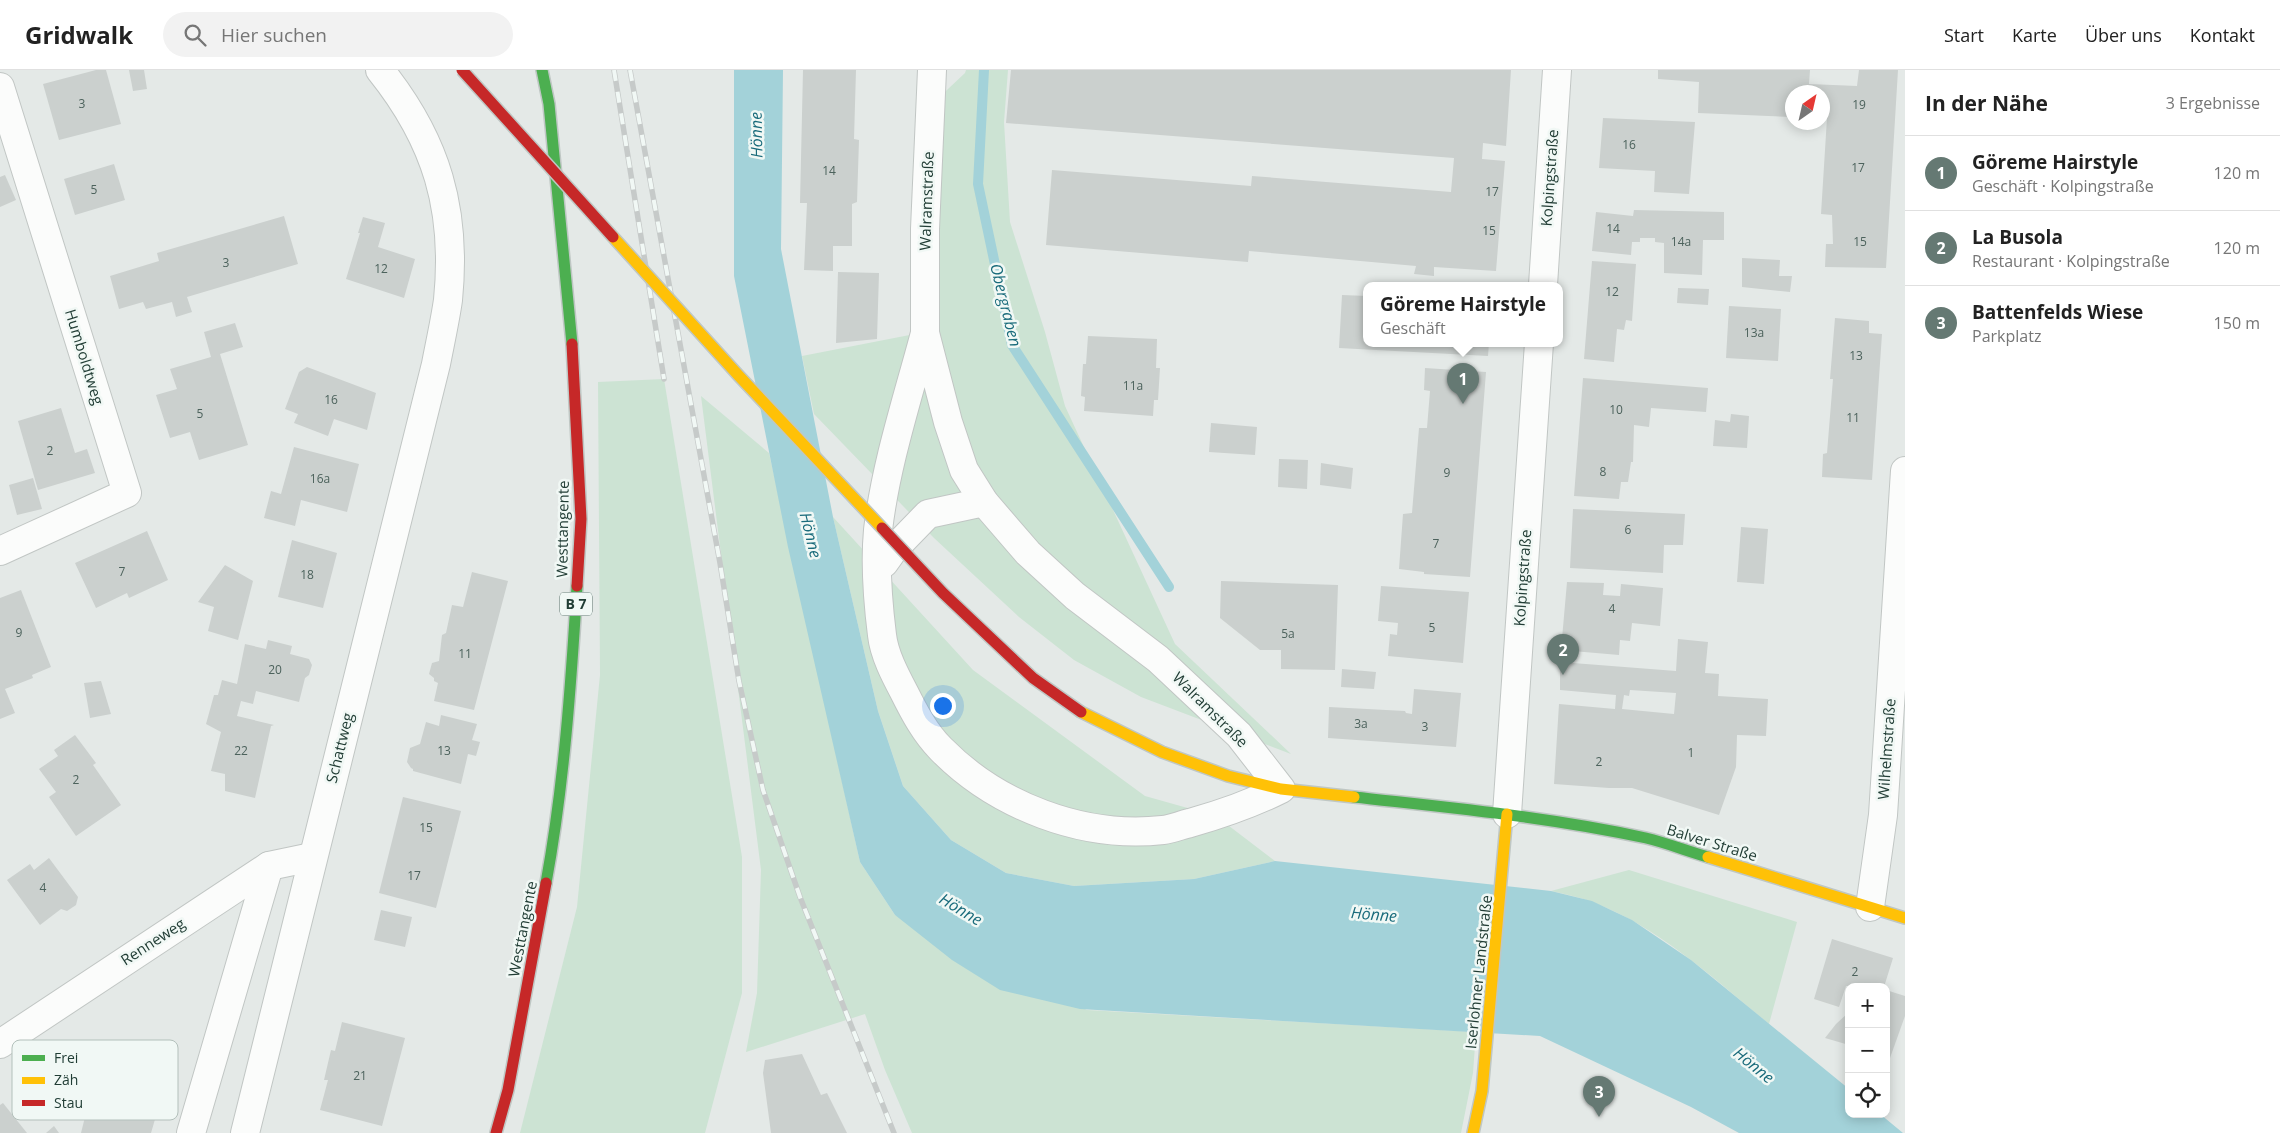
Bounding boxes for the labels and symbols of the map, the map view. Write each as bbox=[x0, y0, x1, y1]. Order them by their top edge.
north arrow bbox=[1785, 85, 1830, 130]
house number: 3 bbox=[79, 95, 86, 112]
house number: 19 bbox=[1852, 96, 1866, 113]
water label: Hönne bbox=[745, 112, 767, 158]
street label: Kolpingstraße bbox=[1536, 129, 1562, 227]
house number: 16 bbox=[1622, 136, 1636, 153]
street label: Walramstraße bbox=[914, 151, 938, 251]
house number: 17 bbox=[1851, 159, 1865, 176]
house number: 14 bbox=[822, 162, 836, 179]
house number: 5 bbox=[91, 181, 98, 198]
house number: 17 bbox=[1485, 183, 1499, 200]
house number: 14 bbox=[1606, 220, 1620, 237]
house number: 15 bbox=[1482, 222, 1496, 239]
house number: 14a bbox=[1671, 233, 1691, 250]
house number: 15 bbox=[1853, 233, 1867, 250]
house number: 3 bbox=[223, 254, 230, 271]
house number: 12 bbox=[374, 260, 388, 277]
water label: Obergraben bbox=[985, 261, 1027, 349]
house number: 12 bbox=[1605, 283, 1619, 300]
street label: Humboldtweg bbox=[61, 307, 109, 407]
house number: 13a bbox=[1744, 324, 1764, 341]
house number: 13 bbox=[1849, 347, 1863, 364]
pin: 1 bbox=[1447, 363, 1479, 404]
house number: 11a bbox=[1123, 377, 1143, 394]
house number: 16 bbox=[324, 391, 338, 408]
house number: 10 bbox=[1609, 401, 1623, 418]
house number: 5 bbox=[197, 405, 204, 422]
house number: 11 bbox=[1846, 409, 1860, 426]
house number: 2 bbox=[47, 442, 54, 459]
house number: 8 bbox=[1600, 463, 1607, 480]
house number: 9 bbox=[1444, 464, 1451, 481]
house number: 16a bbox=[310, 470, 330, 487]
street label: Westtangente bbox=[551, 480, 573, 578]
water label: Hönne bbox=[795, 510, 827, 560]
house number: 6 bbox=[1625, 521, 1632, 538]
street label: Kolpingstraße bbox=[1509, 529, 1535, 627]
house number: 7 bbox=[1433, 535, 1440, 552]
house number: 7 bbox=[119, 563, 126, 580]
house number: 18 bbox=[300, 566, 314, 583]
road number: B 7 bbox=[560, 592, 592, 616]
house number: 4 bbox=[1609, 600, 1616, 617]
house number: 5 bbox=[1429, 619, 1436, 636]
house number: 9 bbox=[16, 624, 23, 641]
house number: 5a bbox=[1281, 625, 1295, 642]
pin: 2 bbox=[1547, 634, 1579, 675]
house number: 11 bbox=[458, 645, 472, 662]
house number: 20 bbox=[268, 661, 282, 678]
street label: Walramstraße bbox=[1169, 667, 1253, 751]
your location bbox=[930, 693, 956, 719]
street label: Wilhelmstraße bbox=[1872, 698, 1900, 800]
street label: Schattweg bbox=[321, 710, 357, 785]
house number: 3a bbox=[1354, 715, 1368, 732]
house number: 3 bbox=[1422, 718, 1429, 735]
house number: 22 bbox=[234, 742, 248, 759]
house number: 13 bbox=[437, 742, 451, 759]
house number: 1 bbox=[1688, 744, 1694, 761]
house number: 2 bbox=[1596, 753, 1603, 770]
house number: 2 bbox=[73, 771, 80, 788]
house number: 15 bbox=[419, 819, 433, 836]
street label: Balver Straße bbox=[1665, 819, 1760, 865]
house number: 17 bbox=[407, 867, 421, 884]
house number: 4 bbox=[40, 879, 47, 896]
street label: Westtangente bbox=[503, 879, 541, 978]
water label: Hönne bbox=[935, 888, 987, 930]
street label: Iserlohner Landstraße bbox=[1460, 894, 1496, 1050]
water label: Hönne bbox=[1350, 901, 1398, 927]
street label: Renneweg bbox=[117, 913, 188, 969]
house number: 2 bbox=[1852, 963, 1859, 980]
legend bbox=[12, 1040, 178, 1120]
water label: Hönne bbox=[1729, 1042, 1779, 1088]
text: Frei bbox=[54, 1048, 78, 1067]
house number: 21 bbox=[353, 1067, 367, 1084]
text: Zäh bbox=[54, 1070, 78, 1089]
pin: 3 bbox=[1583, 1076, 1615, 1117]
text: Stau bbox=[54, 1093, 83, 1112]

